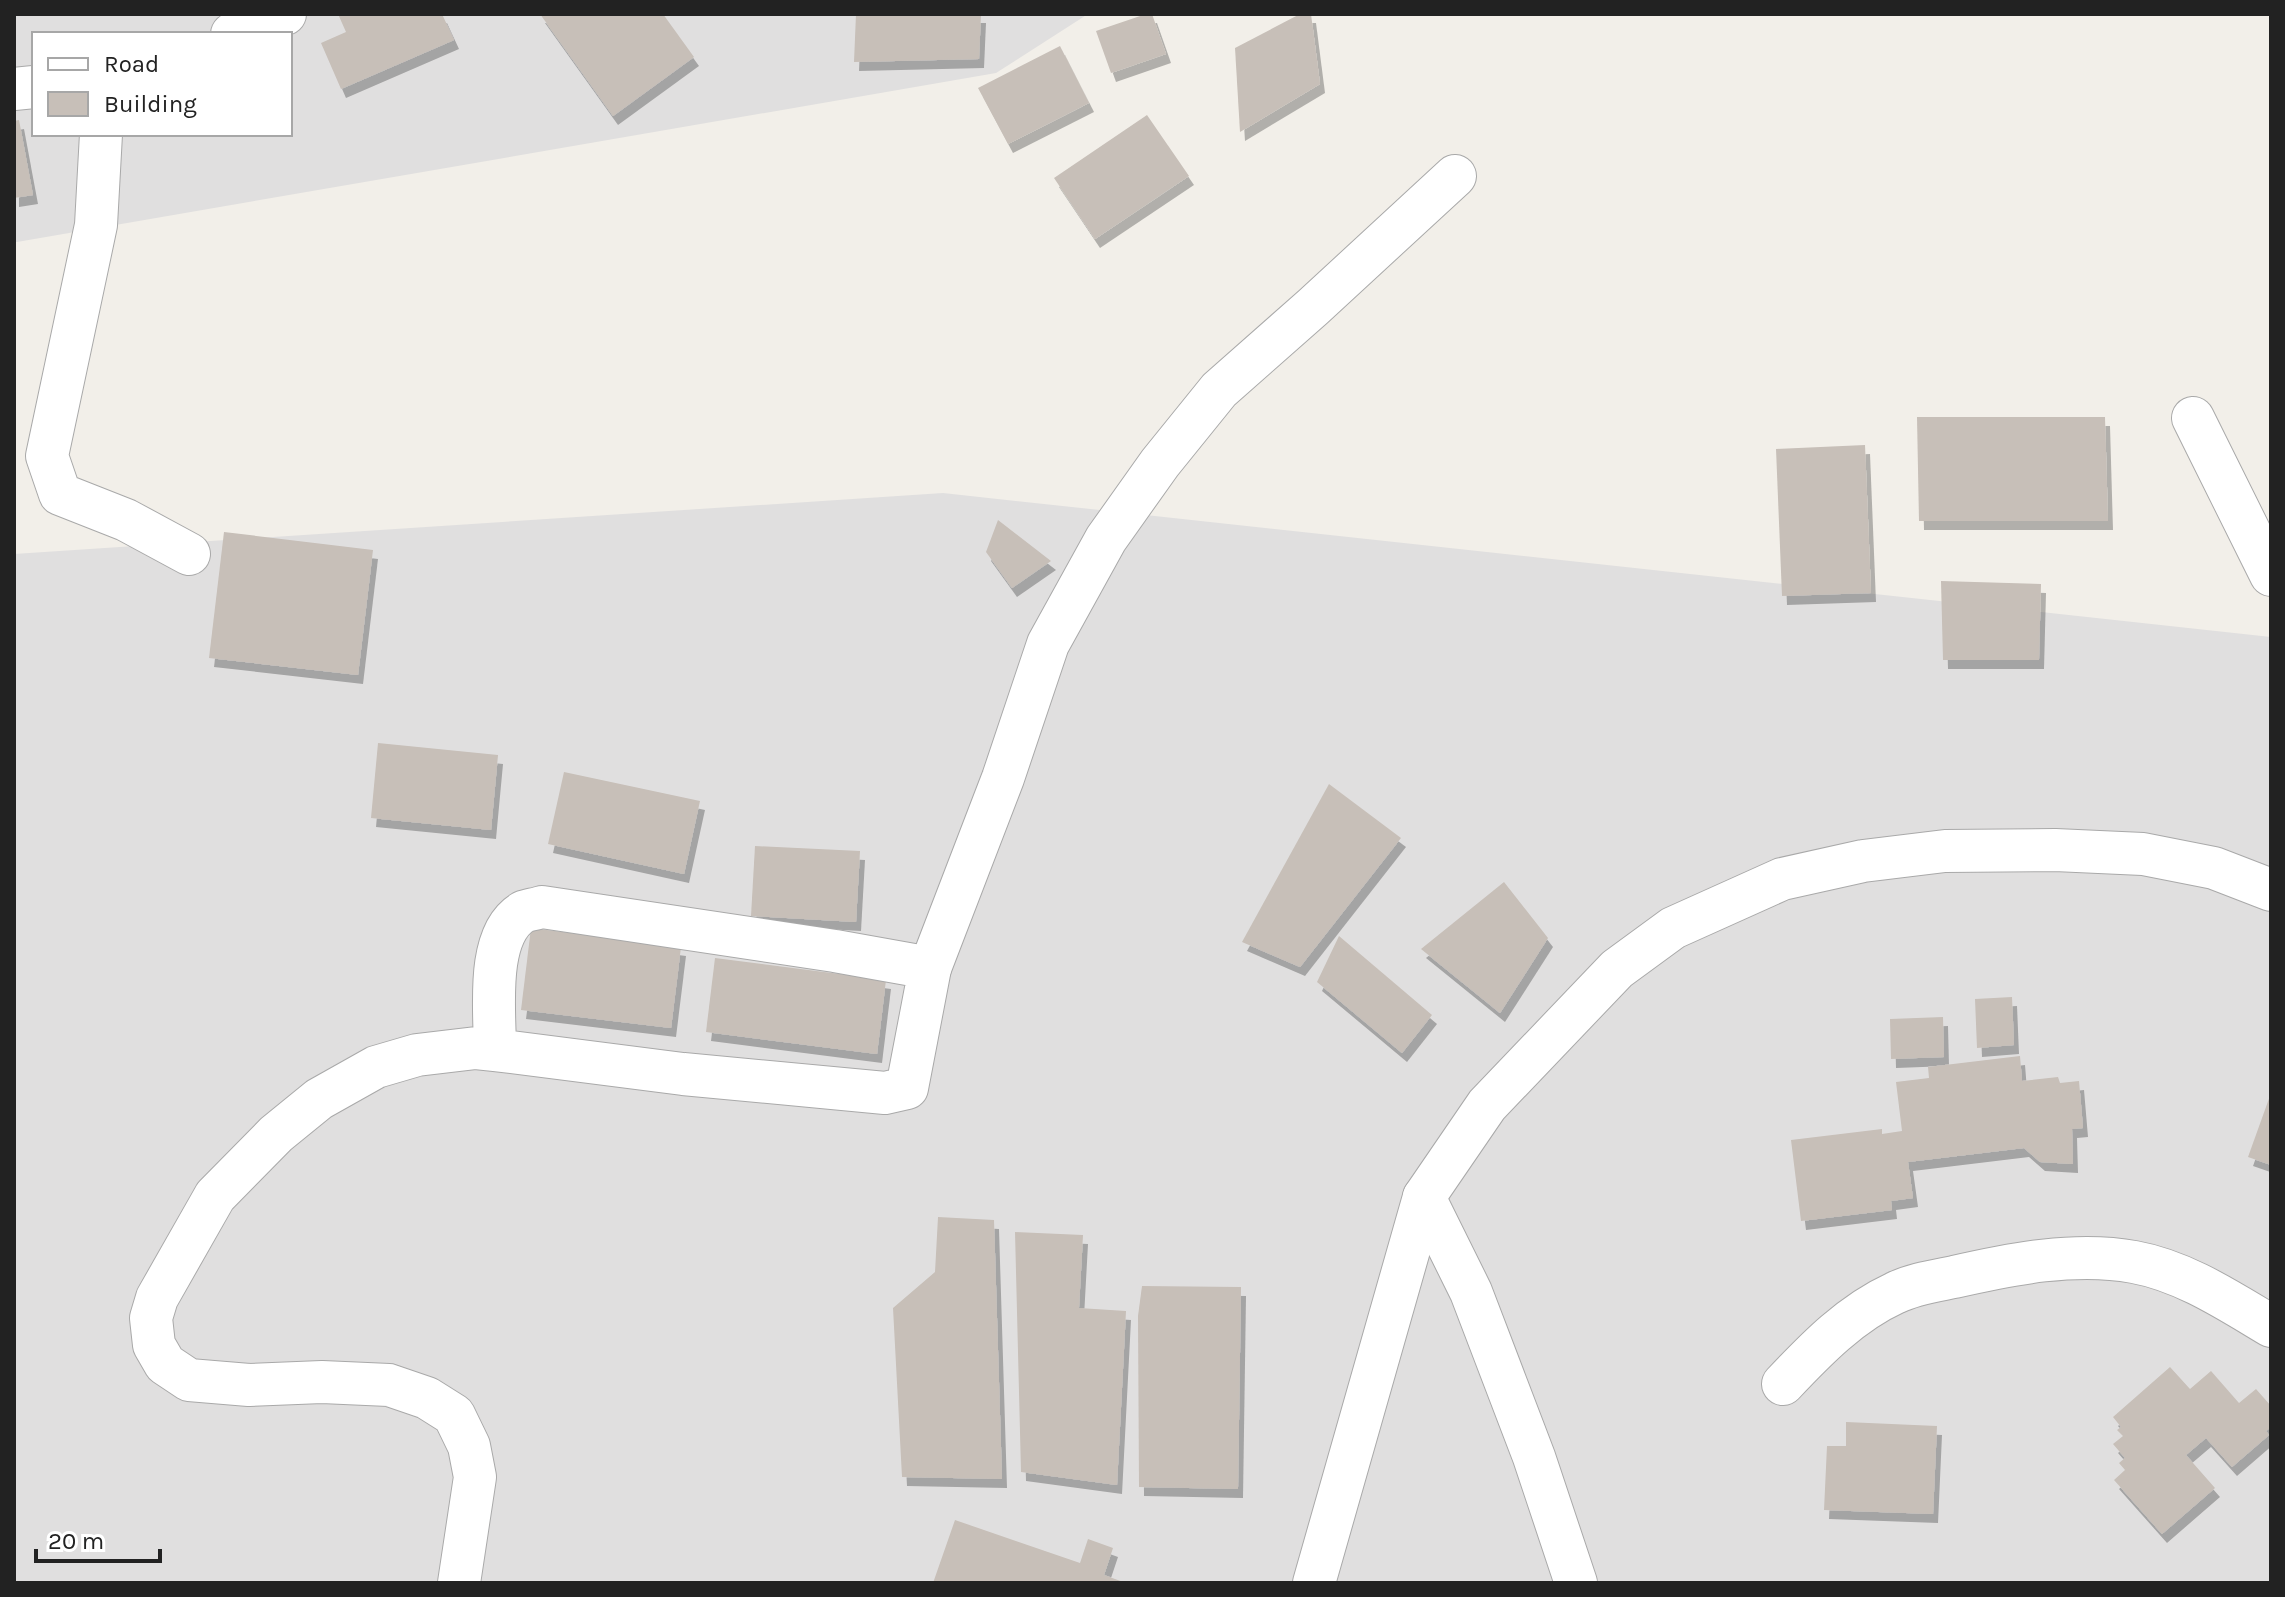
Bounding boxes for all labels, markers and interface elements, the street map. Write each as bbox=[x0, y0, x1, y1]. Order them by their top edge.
legend bbox=[32, 32, 292, 136]
text: Road bbox=[104, 50, 159, 78]
text: Building bbox=[104, 90, 197, 118]
scale bar bbox=[36, 1513, 160, 1563]
text: 20 m bbox=[48, 1527, 104, 1555]

